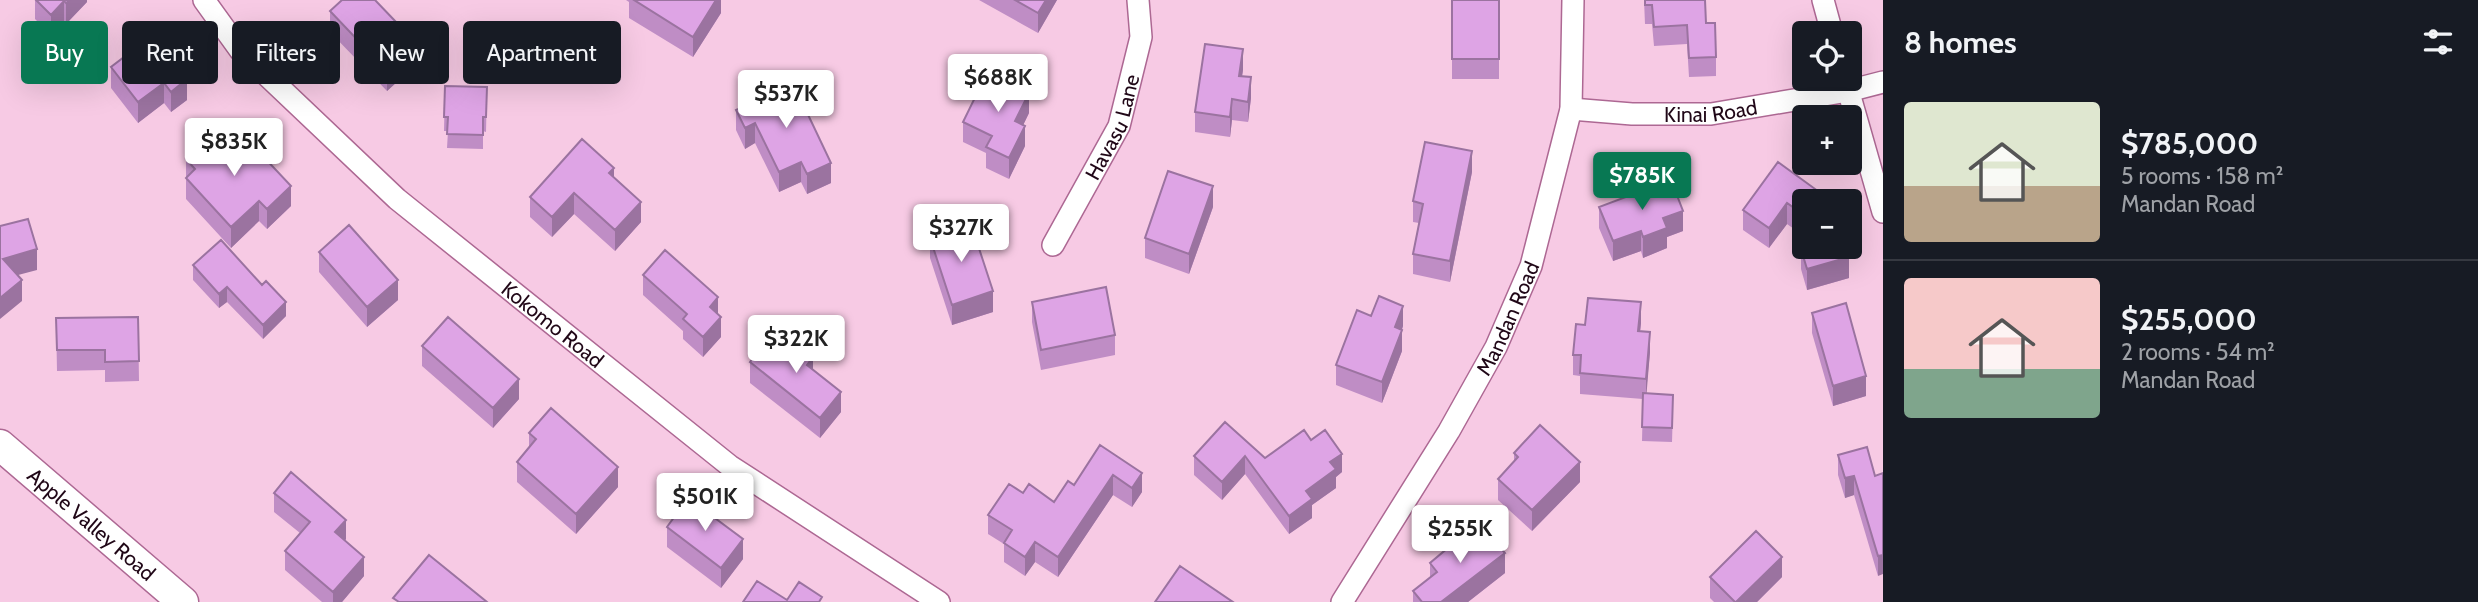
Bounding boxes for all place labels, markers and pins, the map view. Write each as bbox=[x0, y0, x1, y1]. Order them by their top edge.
pin: $688K bbox=[949, 54, 1047, 114]
pin: $537K bbox=[737, 71, 835, 130]
pin: $835K bbox=[185, 118, 283, 178]
pin: $785K bbox=[1593, 152, 1691, 212]
pin: $327K bbox=[912, 204, 1010, 264]
pin: $322K bbox=[747, 316, 845, 375]
pin: $501K bbox=[656, 474, 754, 533]
pin: $255K bbox=[1411, 505, 1509, 565]

